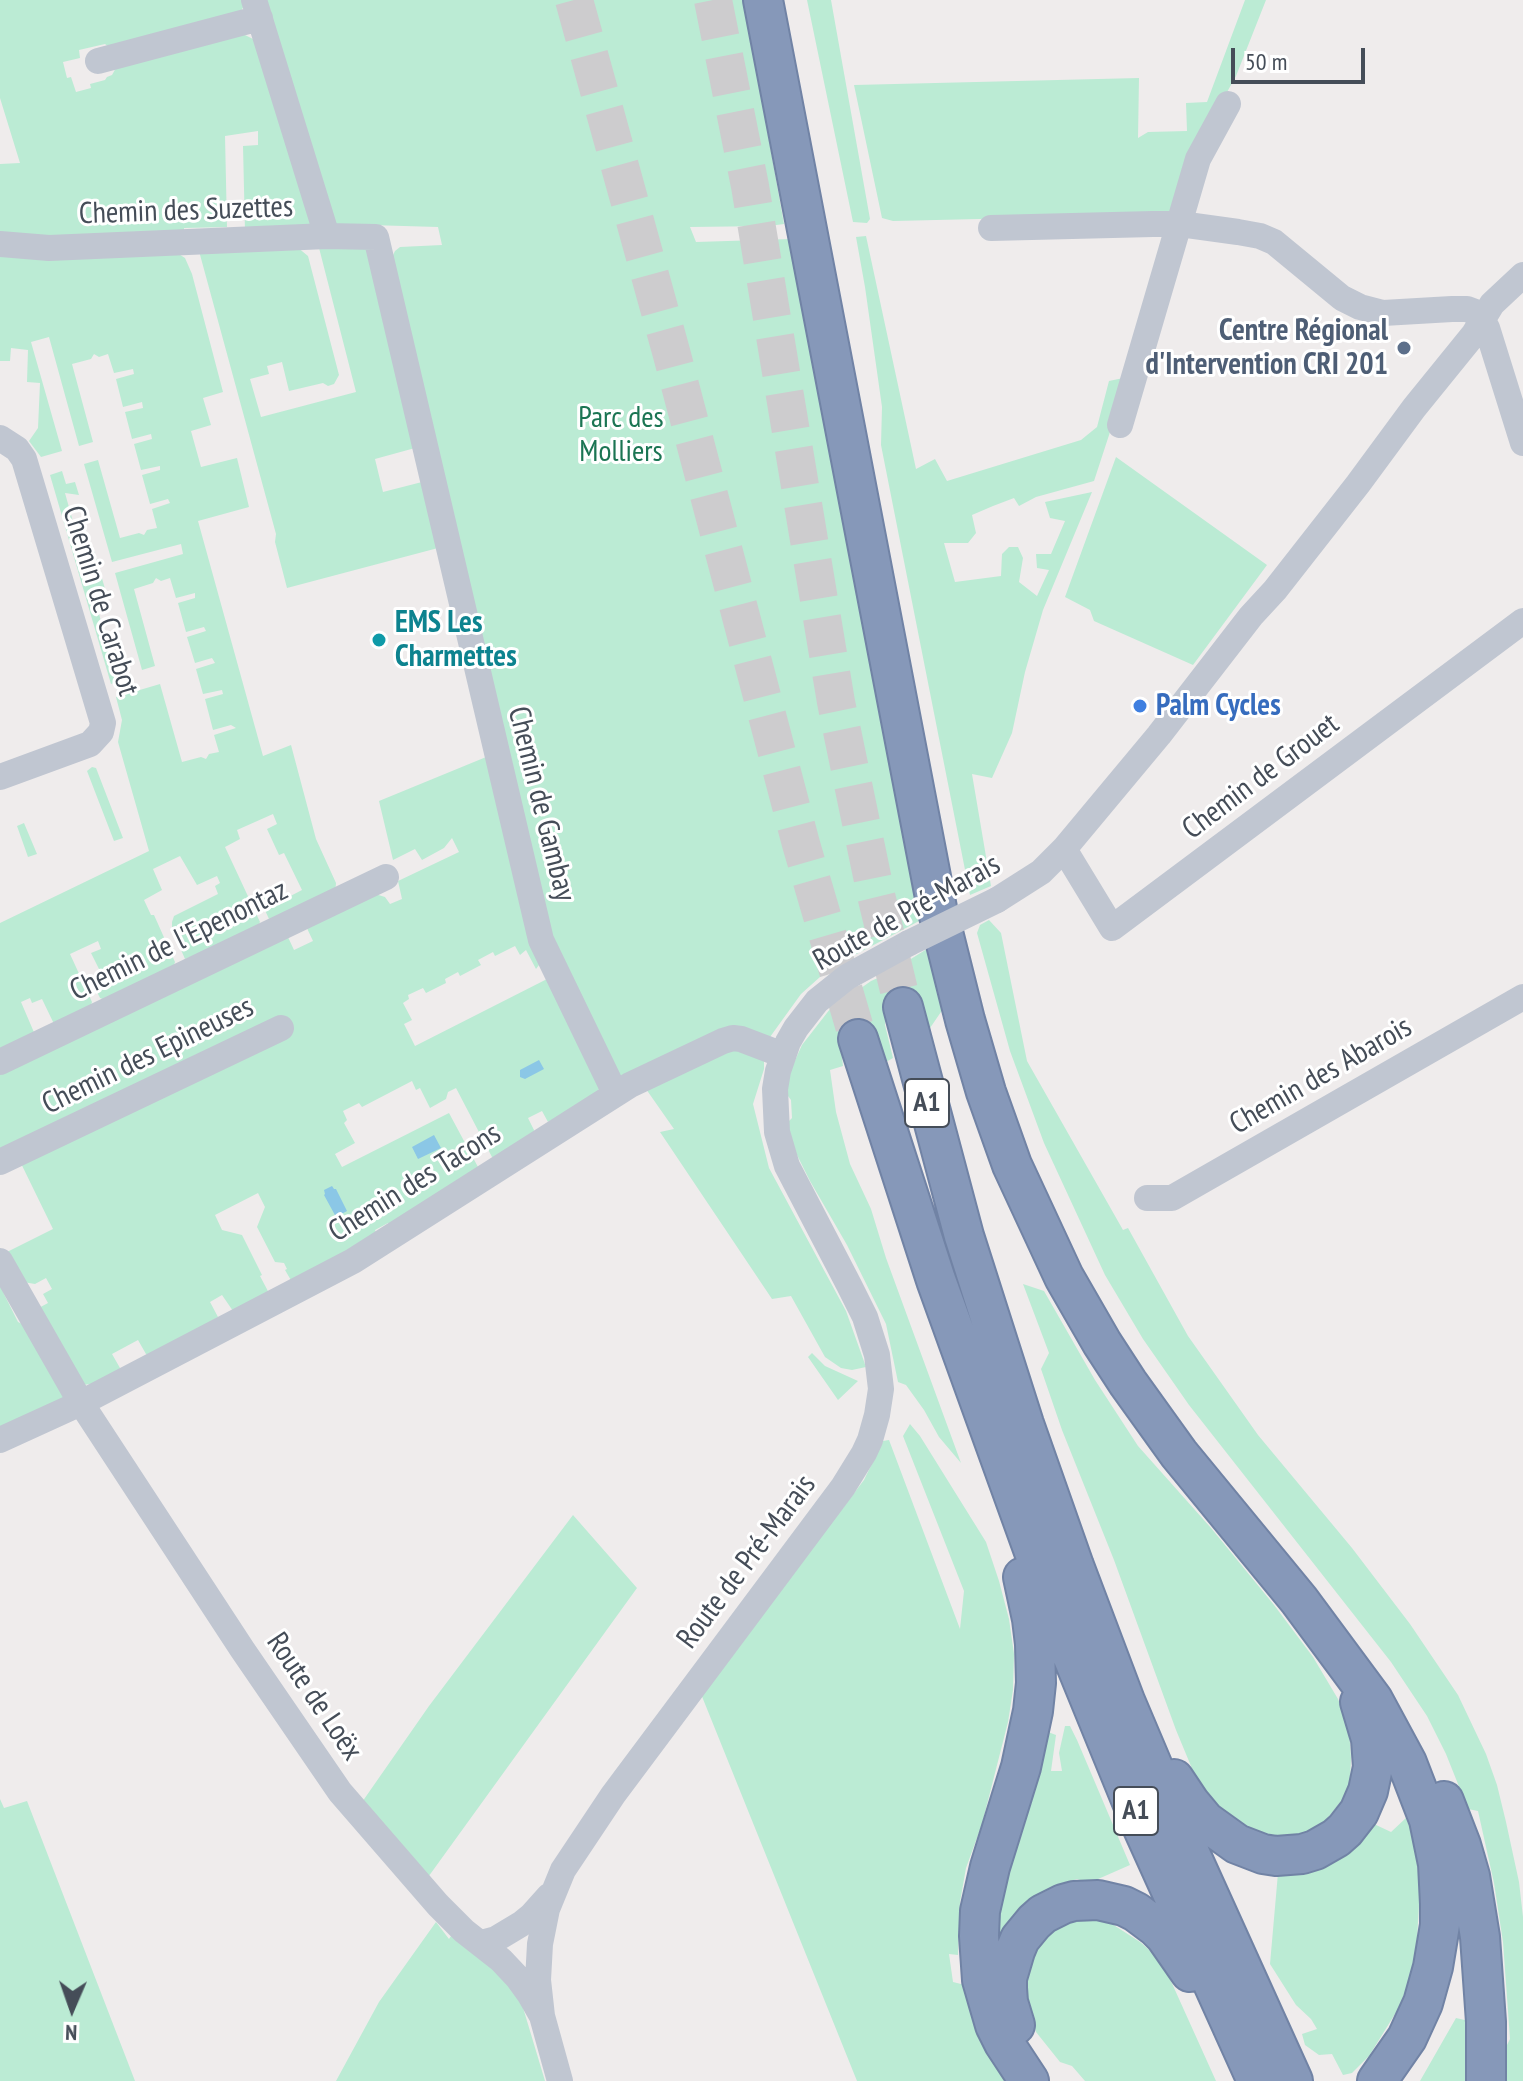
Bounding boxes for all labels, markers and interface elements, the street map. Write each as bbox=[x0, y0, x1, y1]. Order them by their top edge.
scale bar bbox=[1235, 32, 1369, 82]
text: 50 m bbox=[1245, 46, 1287, 77]
street label: Chemin des Suzettes bbox=[78, 189, 294, 233]
place label: Centre Régional d'Intervention CRI 201 bbox=[1146, 313, 1388, 384]
marker: Centre Régional d'Intervention CRI 201 bbox=[1395, 339, 1413, 357]
park label: Parc des Molliers bbox=[578, 400, 664, 470]
street label: Chemin de Carabot bbox=[54, 502, 146, 700]
place label: EMS Les Charmettes bbox=[395, 605, 517, 676]
marker: EMS Les Charmettes bbox=[370, 631, 388, 649]
place label: Palm Cycles bbox=[1156, 688, 1281, 724]
marker: Palm Cycles bbox=[1131, 697, 1149, 715]
street label: Chemin de Gambay bbox=[499, 703, 583, 905]
street label: Chemin de Grouet bbox=[1176, 707, 1346, 847]
street label: Route de Pré-Marais bbox=[807, 847, 1007, 979]
street label: Chemin de l'Epenontaz bbox=[64, 873, 294, 1009]
street label: Chemin des Epineuses bbox=[37, 989, 259, 1123]
street label: Chemin des Abarois bbox=[1224, 1009, 1418, 1143]
road number: A1 bbox=[905, 1079, 949, 1127]
street label: Chemin des Tacons bbox=[322, 1116, 508, 1250]
street label: Route de Pré-Marais bbox=[670, 1468, 824, 1656]
street label: Route de Loëx bbox=[258, 1626, 370, 1768]
road number: A1 bbox=[1114, 1787, 1158, 1835]
north arrow bbox=[32, 1969, 112, 2049]
text: N bbox=[65, 2019, 78, 2047]

